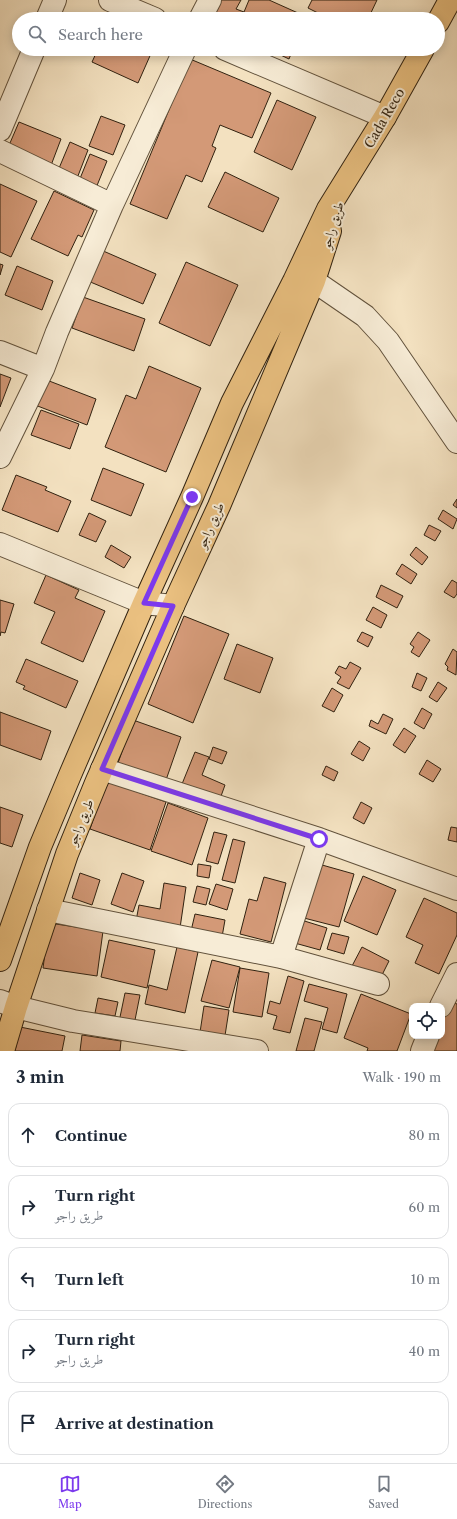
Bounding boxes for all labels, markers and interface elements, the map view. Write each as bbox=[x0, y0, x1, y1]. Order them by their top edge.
search box bbox=[12, 12, 445, 56]
icon: search bbox=[26, 23, 48, 45]
text: Search here bbox=[58, 25, 143, 44]
street label: Cada Reco bbox=[360, 85, 408, 151]
street label: طريق راجو bbox=[317, 200, 348, 253]
route end bbox=[183, 488, 201, 506]
street label: طريق راجو bbox=[192, 500, 228, 553]
street label: طريق راجو bbox=[63, 797, 97, 850]
route start bbox=[310, 830, 328, 848]
map controls bbox=[409, 1003, 445, 1039]
button: locate bbox=[409, 1003, 445, 1039]
text: 3 min bbox=[16, 1067, 65, 1087]
text: Walk · 190 m bbox=[362, 1069, 441, 1085]
icon: ahead bbox=[17, 1124, 39, 1146]
text: Continue bbox=[55, 1126, 127, 1145]
text: 80 m bbox=[408, 1127, 440, 1143]
text: Turn right bbox=[55, 1186, 135, 1205]
icon: right bbox=[17, 1196, 39, 1218]
text: 60 m bbox=[409, 1199, 440, 1215]
text: طريق راجو bbox=[55, 1207, 103, 1223]
icon: left bbox=[17, 1268, 39, 1290]
text: Turn left bbox=[55, 1270, 124, 1289]
text: 10 m bbox=[411, 1271, 440, 1287]
text: Turn right bbox=[55, 1330, 135, 1349]
icon: right bbox=[17, 1340, 39, 1362]
text: 40 m bbox=[409, 1343, 440, 1359]
text: طريق راجو bbox=[55, 1351, 103, 1367]
icon: arrive bbox=[17, 1412, 39, 1434]
text: Arrive at destination bbox=[55, 1414, 214, 1433]
tab: Map bbox=[58, 1473, 82, 1511]
tab: Directions bbox=[198, 1473, 252, 1511]
tab: Saved bbox=[368, 1473, 399, 1511]

